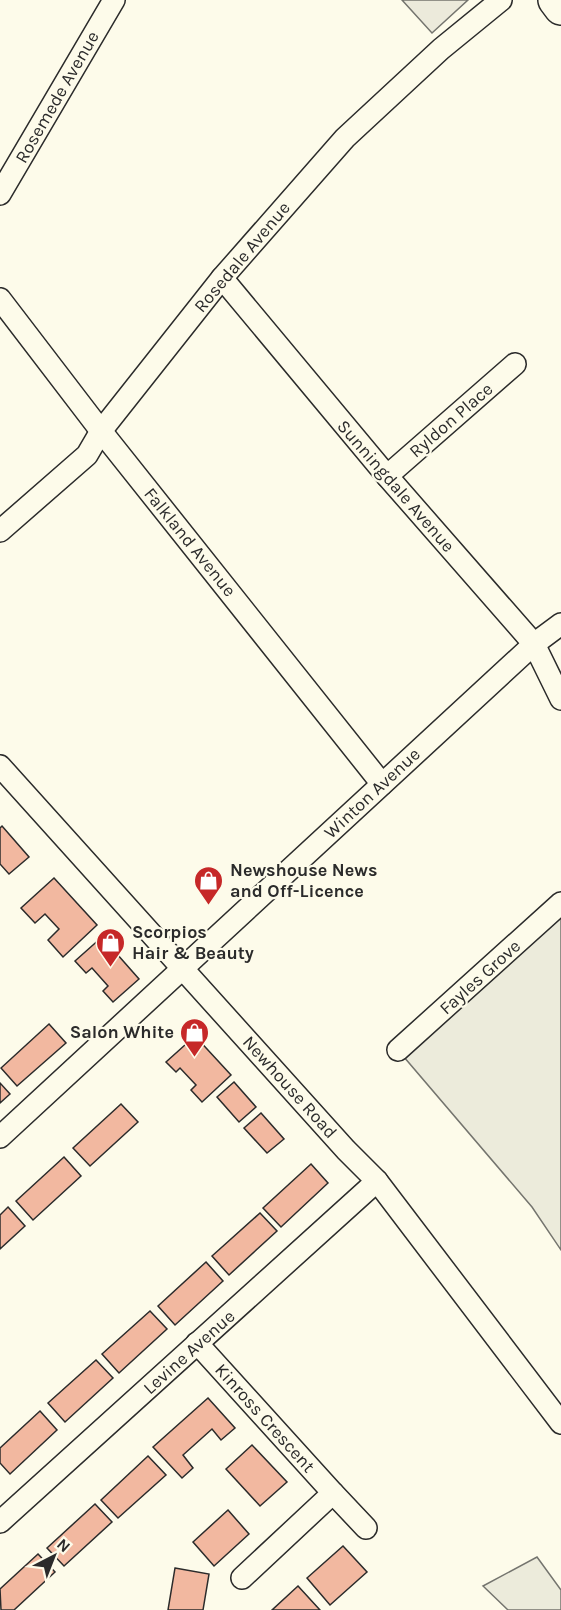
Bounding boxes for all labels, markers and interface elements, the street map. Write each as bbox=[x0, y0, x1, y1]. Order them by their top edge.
street label: Rosemede Avenue bbox=[10, 27, 104, 167]
street label: Rosedale Avenue bbox=[189, 197, 295, 317]
street label: Ryldon Place bbox=[405, 378, 497, 462]
street label: Sunningdale Avenue bbox=[333, 415, 459, 557]
street label: Falkland Avenue bbox=[139, 483, 241, 601]
street label: Winton Avenue bbox=[319, 743, 425, 843]
place label: Newshouse News and Off-Licence bbox=[230, 859, 377, 902]
shop icon: Newshouse News and Off-Licence bbox=[193, 864, 225, 906]
place label: Scorpios Hair & Beauty bbox=[132, 921, 254, 964]
shop icon: Scorpios Hair & Beauty bbox=[95, 926, 127, 968]
street label: Fayles Grove bbox=[435, 935, 525, 1019]
shop icon: Salon White bbox=[179, 1016, 211, 1058]
place label: Salon White bbox=[70, 1021, 174, 1043]
street label: Newhouse Road bbox=[238, 1031, 342, 1143]
street label: Levine Avenue bbox=[139, 1305, 239, 1399]
street label: Kinross Crescent bbox=[210, 1359, 320, 1477]
north arrow bbox=[24, 1526, 84, 1586]
text: N bbox=[53, 1534, 74, 1556]

